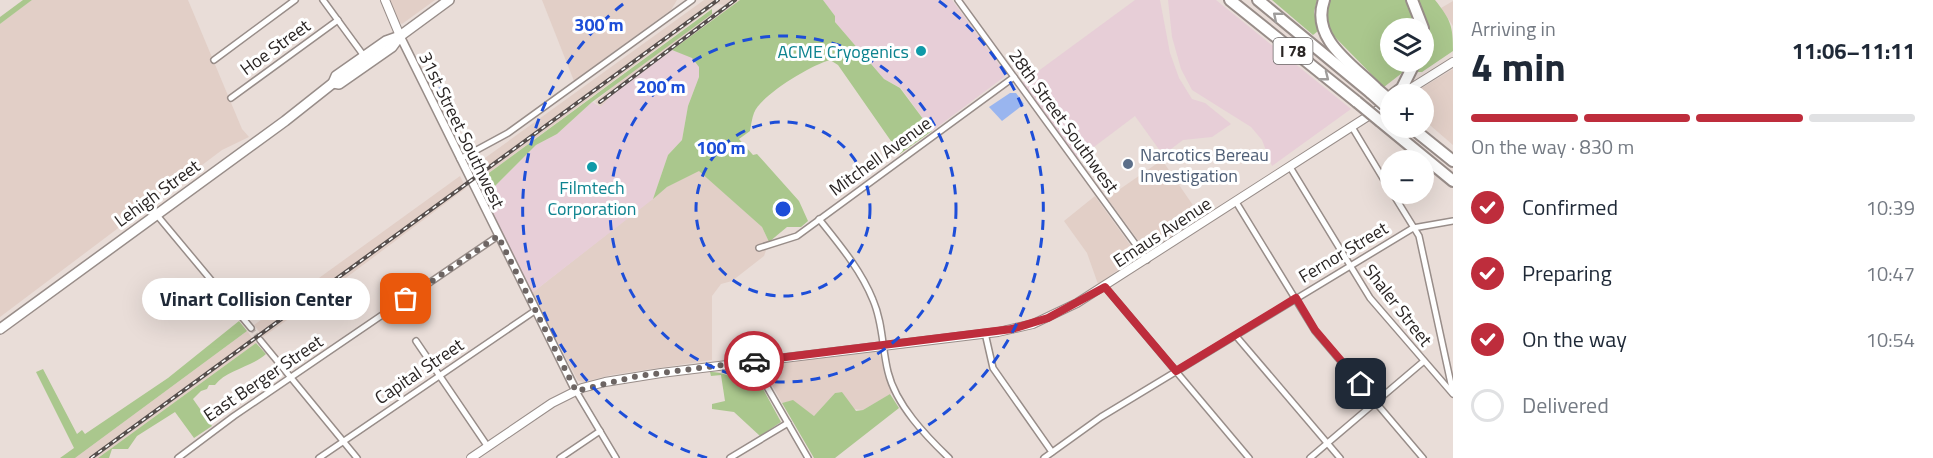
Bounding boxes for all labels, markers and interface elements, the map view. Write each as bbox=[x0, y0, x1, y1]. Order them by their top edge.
text: 300 m bbox=[574, 11, 624, 38]
street label: Hoe Street bbox=[234, 12, 316, 82]
one-way arrow bbox=[1273, 12, 1284, 23]
text: Arriving in bbox=[1471, 13, 1556, 44]
map controls bbox=[1380, 18, 1434, 204]
button: layers bbox=[1380, 18, 1434, 72]
text: 11:06–11:11 bbox=[1792, 34, 1915, 68]
text: 4 min bbox=[1471, 37, 1566, 96]
place label: ACME Cryogenics bbox=[778, 38, 909, 65]
road number: I 78 bbox=[1274, 38, 1312, 64]
street label: 28th Street Southwest bbox=[1002, 43, 1126, 199]
marker: ACME Cryogenics bbox=[914, 44, 928, 58]
street label: 31st Street Southwest bbox=[412, 47, 512, 214]
one-way arrow bbox=[1318, 69, 1329, 80]
text: 200 m bbox=[636, 73, 686, 100]
button: + bbox=[1380, 84, 1434, 138]
street label: Mitchell Avenue bbox=[823, 110, 937, 202]
text: On the way · 830 m bbox=[1471, 131, 1634, 162]
text: 100 m bbox=[696, 134, 746, 161]
place label: Narcotics Bereau Investigation bbox=[1140, 141, 1269, 189]
button: − bbox=[1380, 150, 1434, 204]
street label: Lehigh Street bbox=[108, 152, 206, 233]
marker: Narcotics Bereau Investigation bbox=[1121, 157, 1135, 171]
marker: Filmtech Corporation bbox=[585, 160, 599, 174]
place label: Filmtech Corporation bbox=[547, 174, 637, 222]
street label: Emaus Avenue bbox=[1108, 190, 1216, 274]
text: Confirmed bbox=[1522, 190, 1618, 224]
icon: check bbox=[1471, 191, 1504, 224]
text: 10:39 bbox=[1866, 192, 1915, 223]
centre of rings bbox=[773, 199, 793, 219]
street label: Fernor Street bbox=[1293, 214, 1393, 289]
text: Preparing bbox=[1522, 256, 1612, 290]
icon: check bbox=[1471, 257, 1504, 290]
street label: Shaler Street bbox=[1357, 258, 1439, 353]
text: 10:47 bbox=[1866, 258, 1915, 289]
pin bbox=[380, 273, 431, 324]
callout: Vinart Collision Center bbox=[142, 278, 370, 320]
icon: bag bbox=[389, 282, 422, 315]
text: Vinart Collision Center bbox=[160, 283, 352, 314]
text: On the way bbox=[1522, 322, 1627, 356]
icon: check bbox=[1471, 323, 1504, 356]
text: 10:54 bbox=[1866, 324, 1915, 355]
street label: East Berger Street bbox=[198, 328, 329, 428]
street label: Capital Street bbox=[369, 331, 469, 411]
courier bbox=[724, 331, 784, 391]
icon: car bbox=[738, 345, 771, 378]
pin bbox=[1335, 358, 1386, 409]
icon: home bbox=[1344, 367, 1377, 400]
text: Delivered bbox=[1522, 388, 1609, 422]

